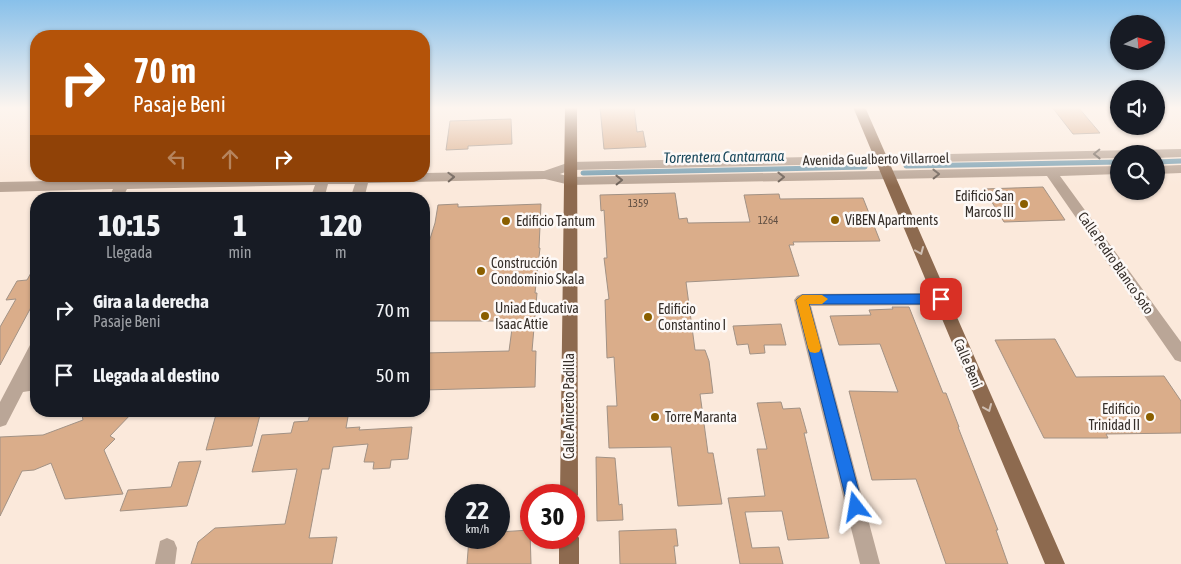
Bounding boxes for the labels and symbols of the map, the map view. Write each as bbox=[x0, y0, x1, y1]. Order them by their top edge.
north arrow bbox=[1110, 15, 1165, 70]
water label: Torrentera Cantarrana bbox=[663, 147, 785, 166]
one-way arrow bbox=[1093, 149, 1101, 159]
street label: Avenida Gualberto Villarroel bbox=[803, 150, 950, 168]
one-way arrow bbox=[933, 168, 941, 179]
one-way arrow bbox=[777, 171, 785, 182]
one-way arrow bbox=[448, 172, 455, 182]
one-way arrow bbox=[615, 175, 623, 185]
place label: Edificio San Marcos III bbox=[955, 188, 1014, 220]
house number: 1359 bbox=[628, 197, 648, 209]
marker: Edificio San Marcos III bbox=[1018, 198, 1030, 210]
street label: Calle Pedro Blanco Soto bbox=[1075, 209, 1157, 317]
place label: ViBEN Apartments bbox=[845, 212, 938, 228]
place label: Edificio Tantum bbox=[516, 213, 595, 229]
house number: 1264 bbox=[758, 214, 778, 226]
marker: ViBEN Apartments bbox=[829, 214, 841, 226]
marker: Edificio Tantum bbox=[500, 215, 512, 227]
one-way arrow bbox=[914, 246, 925, 255]
place label: Construcción Condominio Skala bbox=[491, 255, 584, 287]
marker: Construcción Condominio Skala bbox=[475, 265, 487, 277]
pin bbox=[920, 278, 962, 320]
place label: Uniad Educativa Isaac Attie bbox=[495, 300, 579, 332]
place label: Edificio Constantino I bbox=[658, 301, 726, 333]
marker: Uniad Educativa Isaac Attie bbox=[479, 310, 491, 322]
marker: Edificio Constantino I bbox=[642, 311, 654, 323]
street label: Calle Beni bbox=[951, 336, 985, 390]
street label: Calle Aniceto Padilla bbox=[561, 353, 577, 459]
place label: Edificio Trinidad II bbox=[1088, 401, 1140, 433]
one-way arrow bbox=[981, 403, 992, 412]
place label: Torre Maranta bbox=[665, 409, 737, 425]
marker: Torre Maranta bbox=[649, 411, 661, 423]
marker: Edificio Trinidad II bbox=[1144, 411, 1156, 423]
position arrow bbox=[829, 480, 881, 532]
speed limit sign: 30 bbox=[520, 484, 585, 549]

